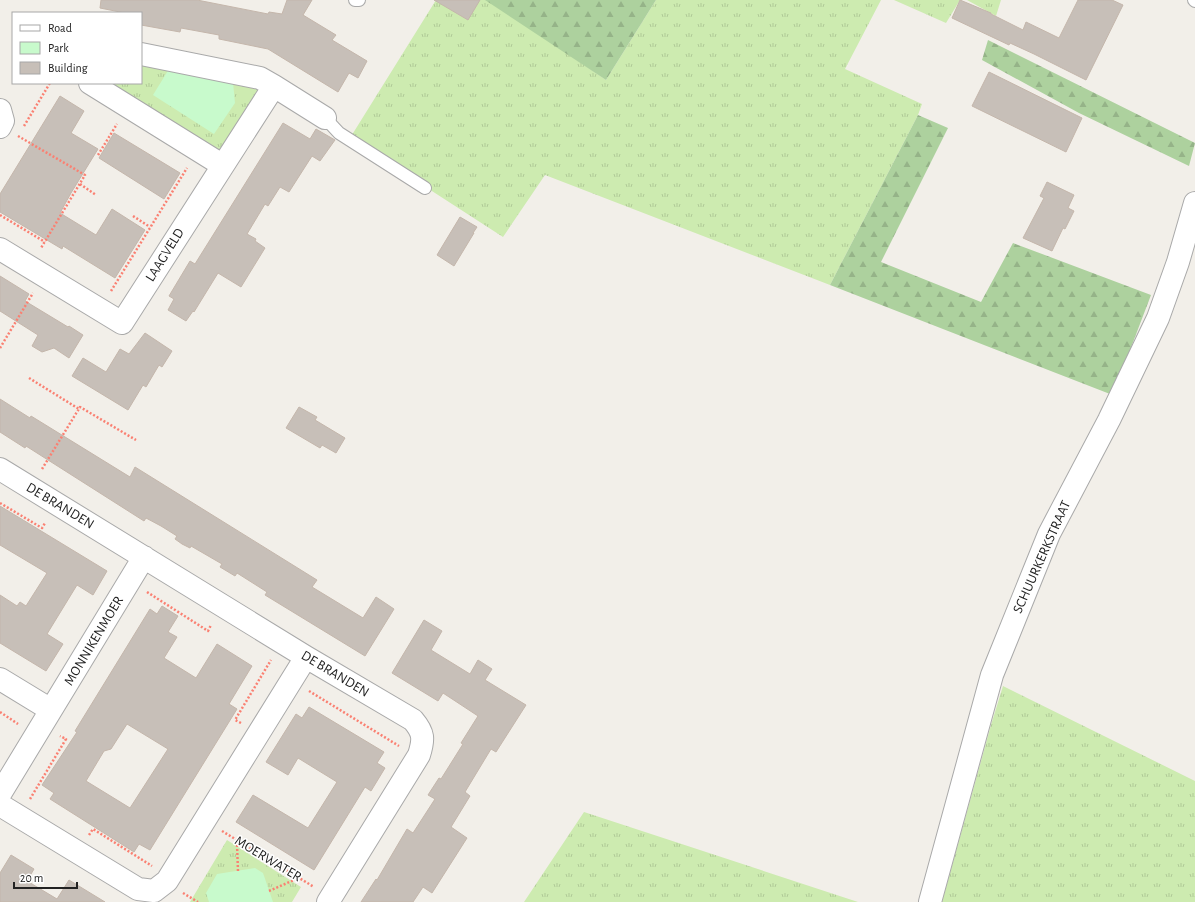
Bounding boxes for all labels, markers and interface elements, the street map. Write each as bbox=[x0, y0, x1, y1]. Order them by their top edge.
legend bbox=[12, 12, 142, 84]
text: Road bbox=[48, 22, 72, 34]
text: Park bbox=[48, 42, 69, 54]
text: Building bbox=[48, 62, 88, 74]
street label: LAAGVELD bbox=[143, 226, 187, 284]
street label: DE BRANDEN bbox=[24, 480, 96, 532]
street label: SCHUURKERKSTRAAT bbox=[1011, 498, 1073, 616]
street label: MONNIKENMOER bbox=[62, 594, 126, 688]
street label: DE BRANDEN bbox=[299, 648, 371, 700]
street label: MOERWATER bbox=[232, 834, 304, 884]
scale bar bbox=[14, 864, 77, 890]
text: 20 m bbox=[20, 872, 43, 884]

